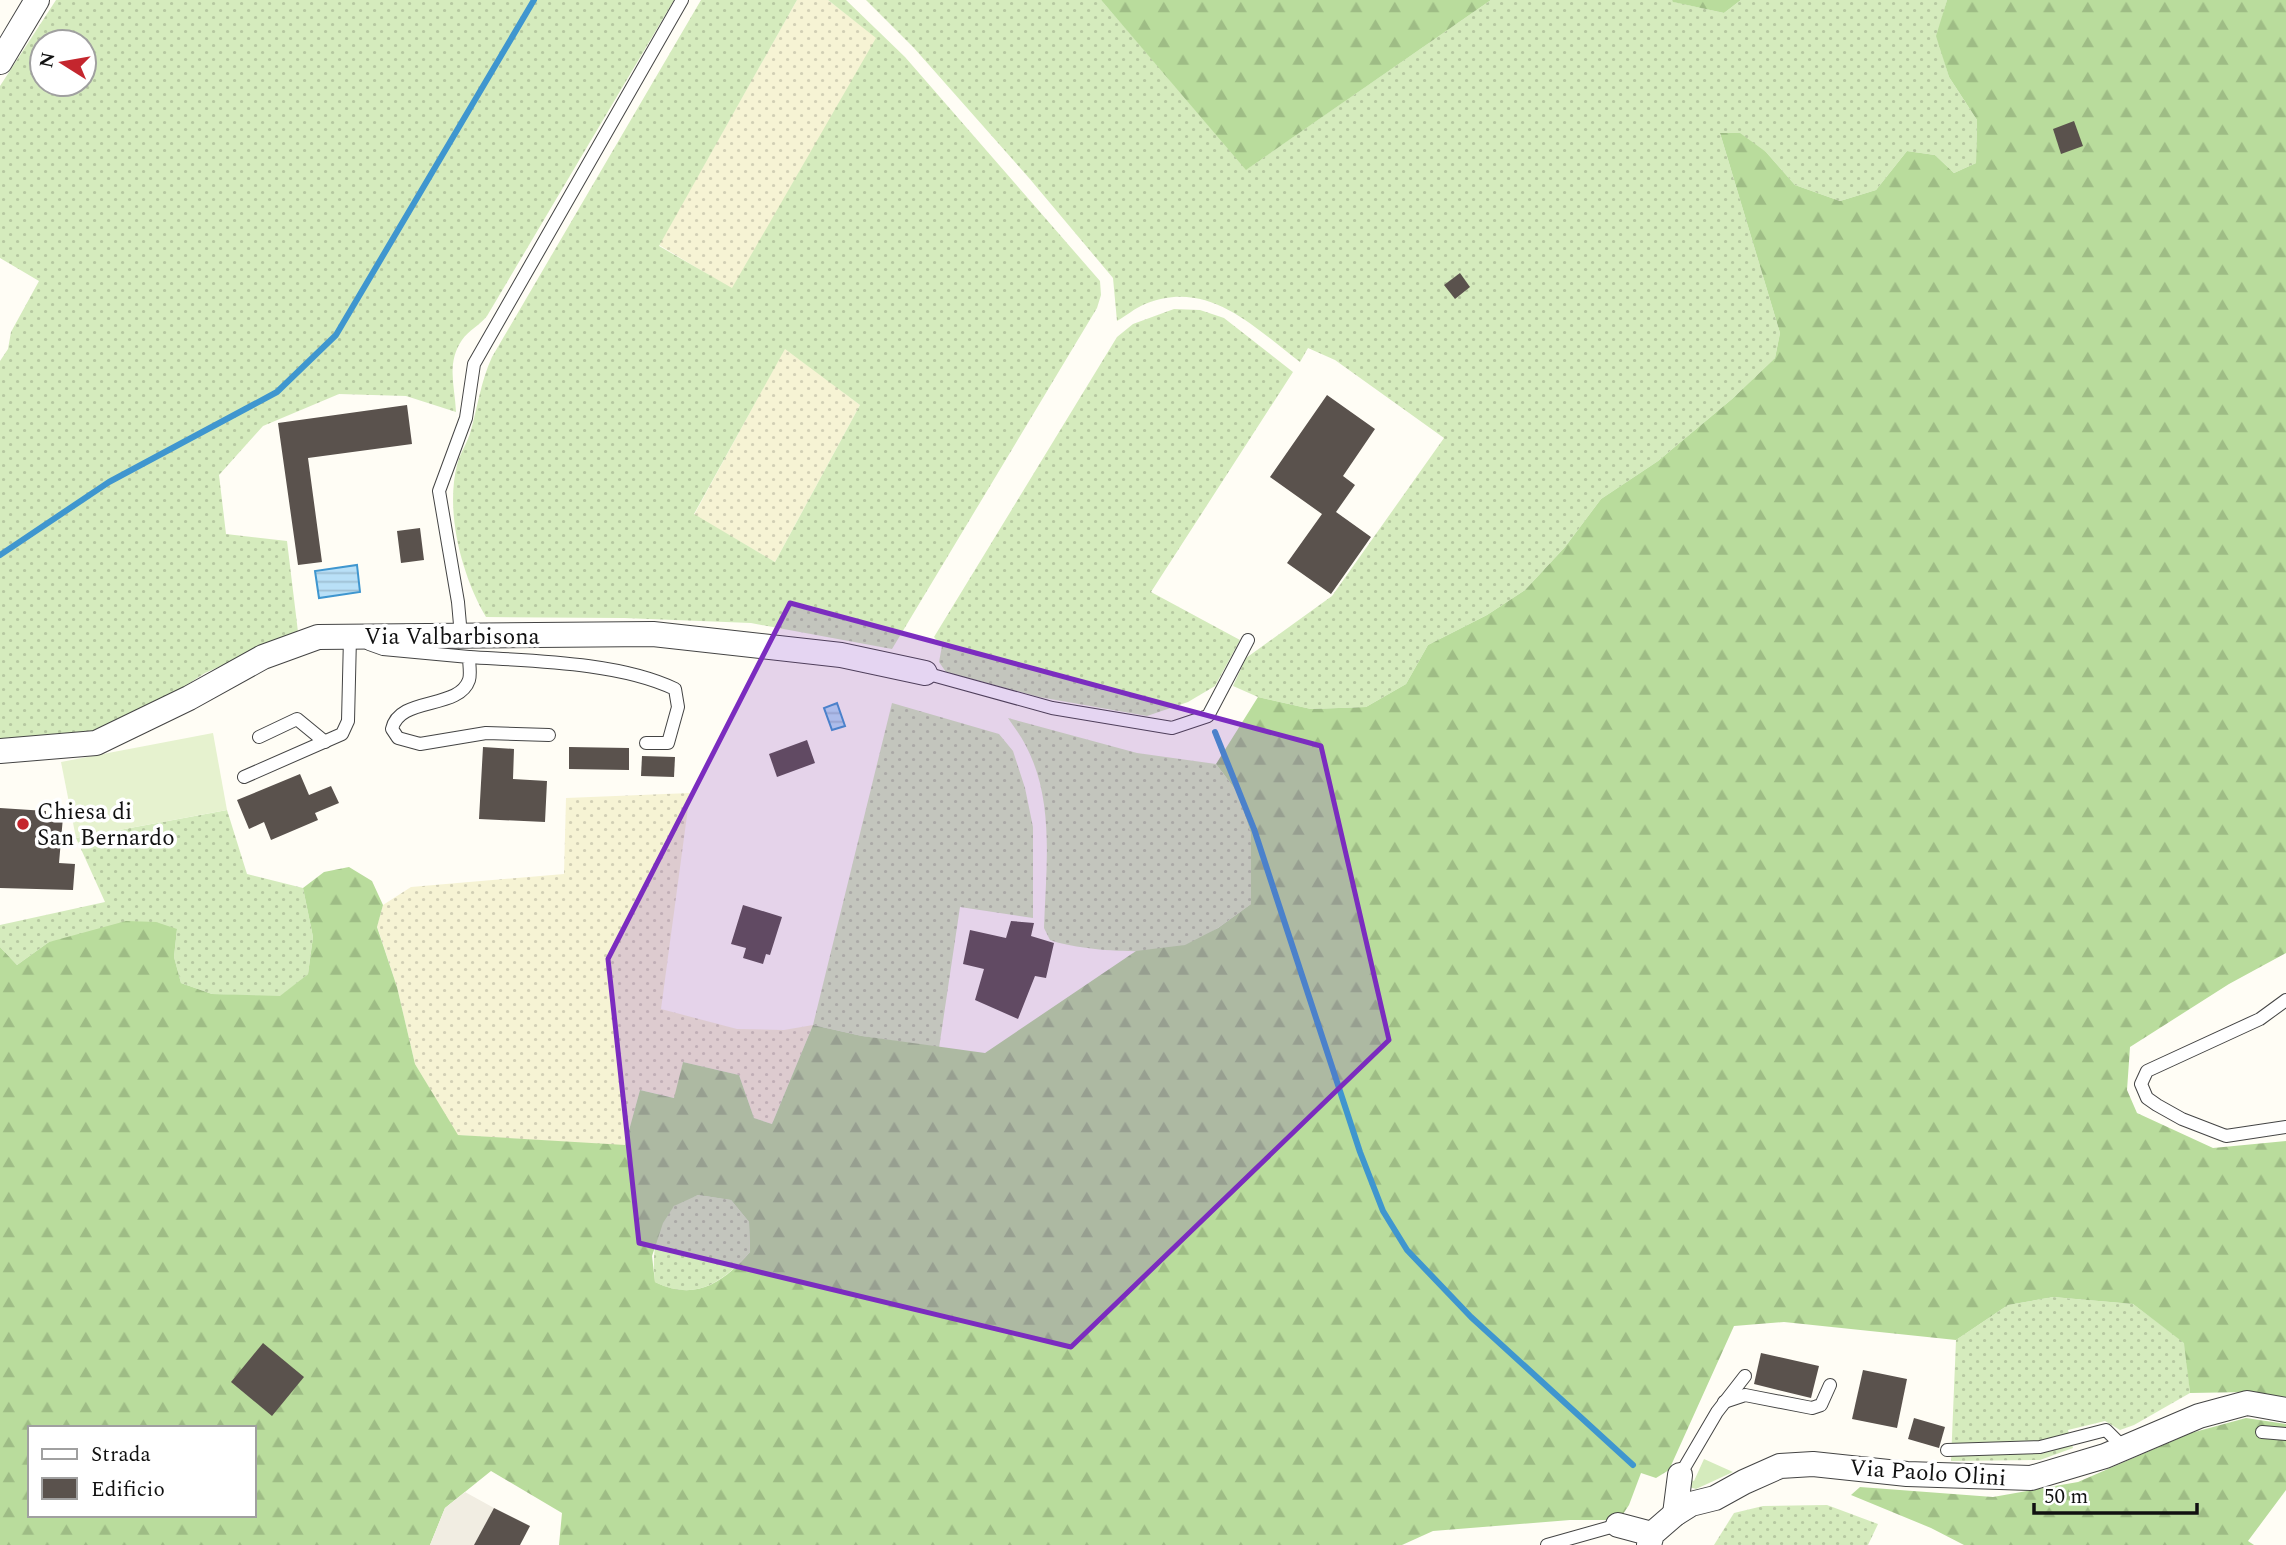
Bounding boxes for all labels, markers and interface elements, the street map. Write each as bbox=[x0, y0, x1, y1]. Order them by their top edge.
north arrow bbox=[28, 28, 98, 98]
text: N bbox=[32, 50, 63, 70]
street label: Via Valbarbisona bbox=[364, 620, 540, 655]
place label: Chiesa di San Bernardo bbox=[37, 795, 175, 856]
marker: Chiesa di San Bernardo bbox=[15, 816, 31, 832]
legend bbox=[28, 1426, 256, 1517]
text: Strada bbox=[91, 1439, 152, 1471]
street label: Via Paolo Olini bbox=[1848, 1451, 2007, 1496]
scale bar bbox=[2034, 1472, 2197, 1516]
text: Edificio bbox=[91, 1474, 165, 1506]
text: 50 m bbox=[2044, 1481, 2088, 1513]

